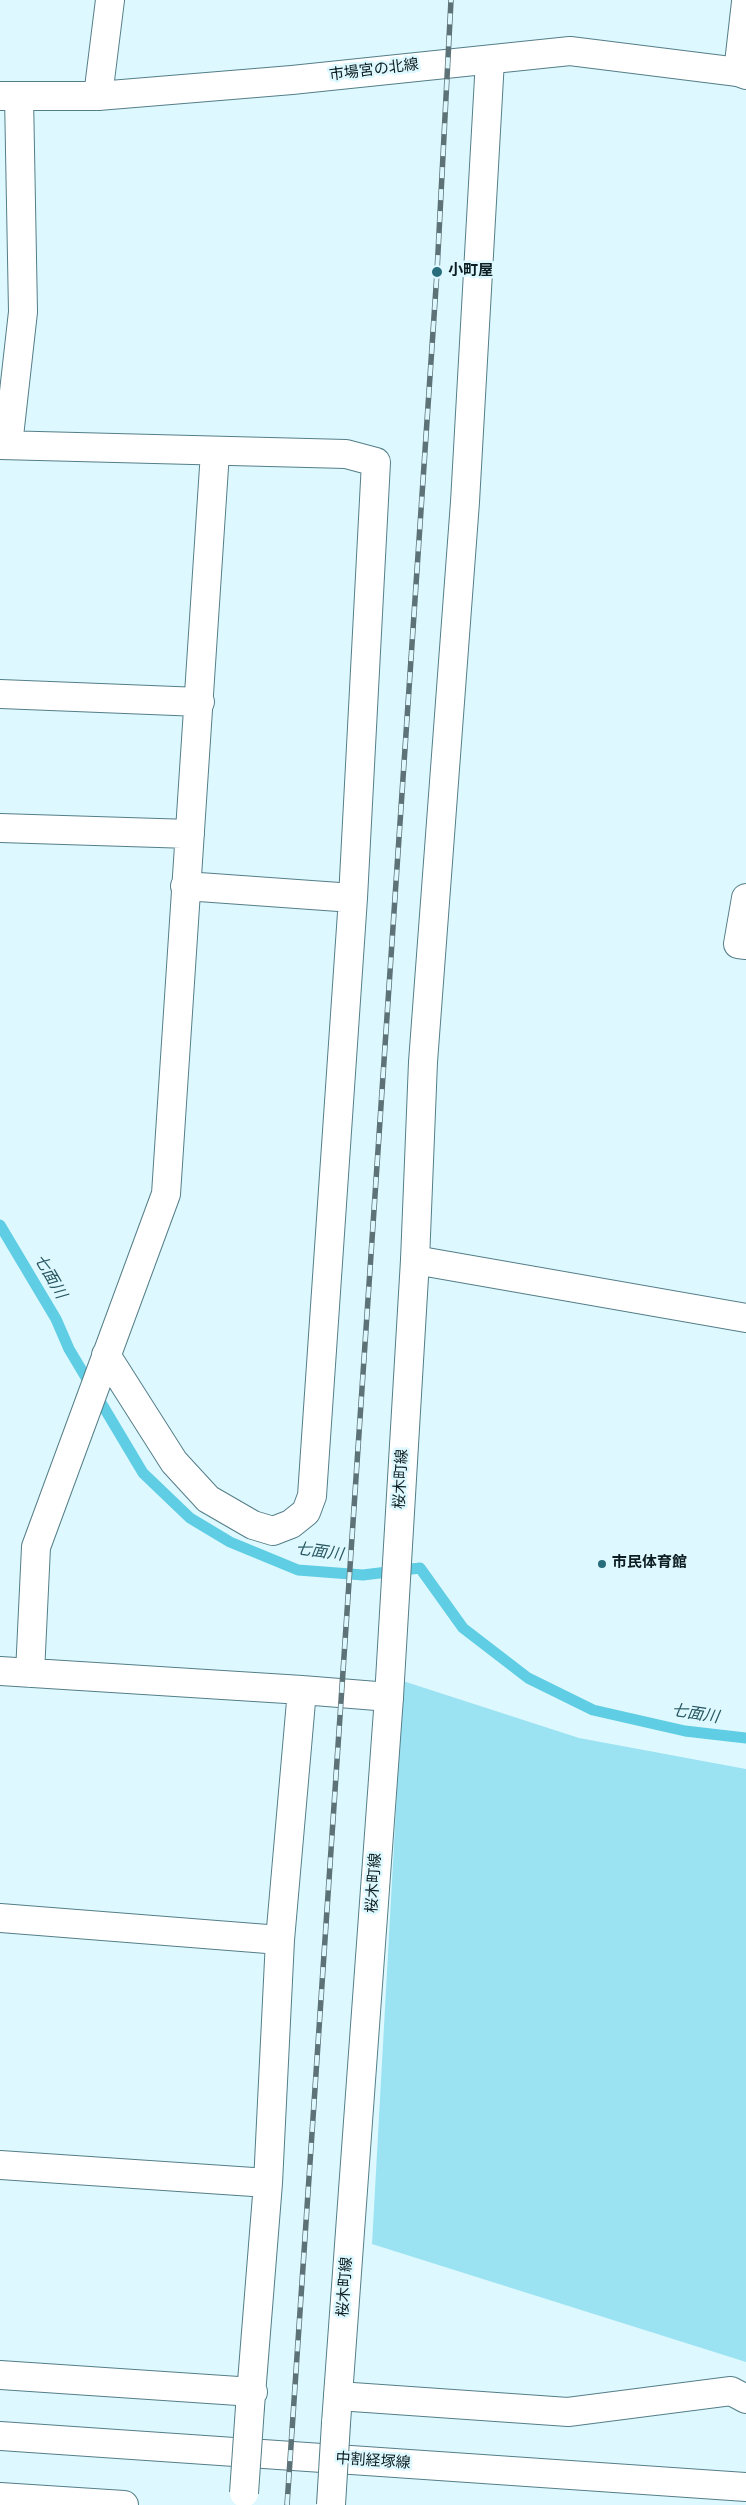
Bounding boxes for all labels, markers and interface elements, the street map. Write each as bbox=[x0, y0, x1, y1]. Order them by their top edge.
street label: 市場宮の北線 bbox=[328, 57, 420, 85]
place label: 小町屋 bbox=[448, 263, 493, 281]
marker: 小町屋 bbox=[430, 265, 444, 279]
water label: 七面川 bbox=[29, 1251, 69, 1303]
street label: 桜木町線 bbox=[391, 1449, 413, 1509]
water label: 七面川 bbox=[294, 1540, 344, 1566]
place label: 市民体育館 bbox=[612, 1555, 687, 1573]
marker: 市民体育館 bbox=[596, 1558, 608, 1570]
water label: 七面川 bbox=[670, 1702, 720, 1728]
street label: 桜木町線 bbox=[364, 1852, 386, 1914]
street label: 桜木町線 bbox=[335, 2256, 357, 2318]
street label: 中割経塚線 bbox=[335, 2450, 411, 2474]

